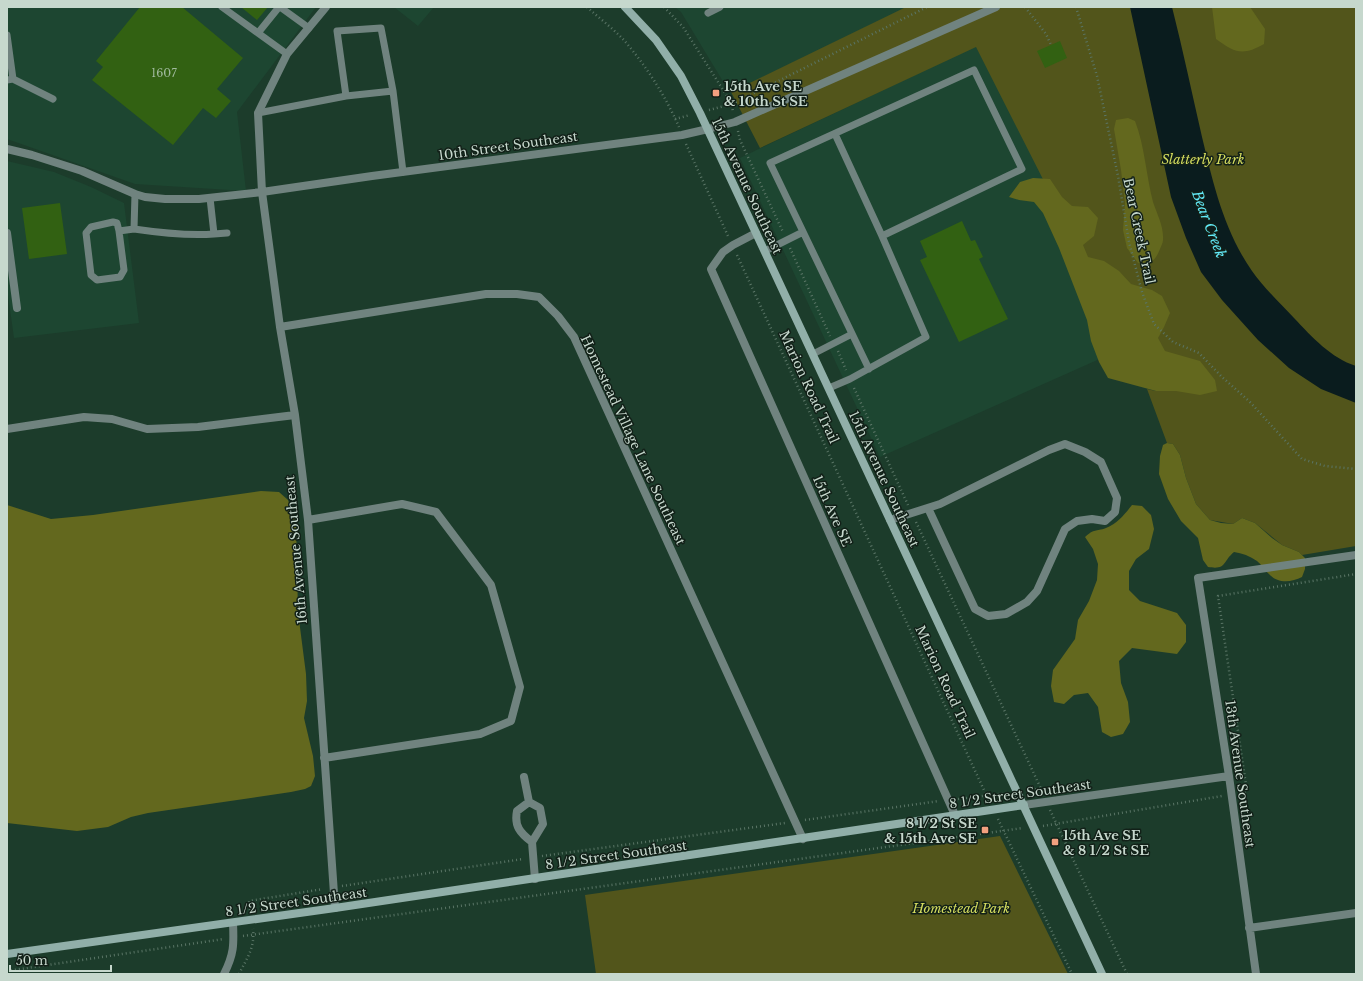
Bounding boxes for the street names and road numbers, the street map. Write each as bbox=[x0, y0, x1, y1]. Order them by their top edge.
street label: 15th Avenue Southeast bbox=[708, 115, 786, 257]
street label: 10th Street Southeast bbox=[437, 128, 579, 164]
street label: Bear Creek Trail bbox=[1119, 176, 1159, 286]
street label: Marion Road Trail bbox=[775, 328, 843, 446]
street label: Homestead Village Lane Southeast bbox=[577, 332, 689, 548]
street label: 15th Avenue Southeast bbox=[845, 408, 923, 550]
street label: 15th Ave SE bbox=[809, 473, 855, 549]
street label: 16th Avenue Southeast bbox=[281, 475, 311, 625]
street label: Marion Road Trail bbox=[911, 623, 979, 741]
street label: 13th Avenue Southeast bbox=[1221, 699, 1259, 849]
street label: 8 1/2 Street Southeast bbox=[948, 776, 1092, 812]
street label: 8 1/2 Street Southeast bbox=[544, 837, 688, 873]
street label: 8 1/2 Street Southeast bbox=[224, 884, 368, 920]

